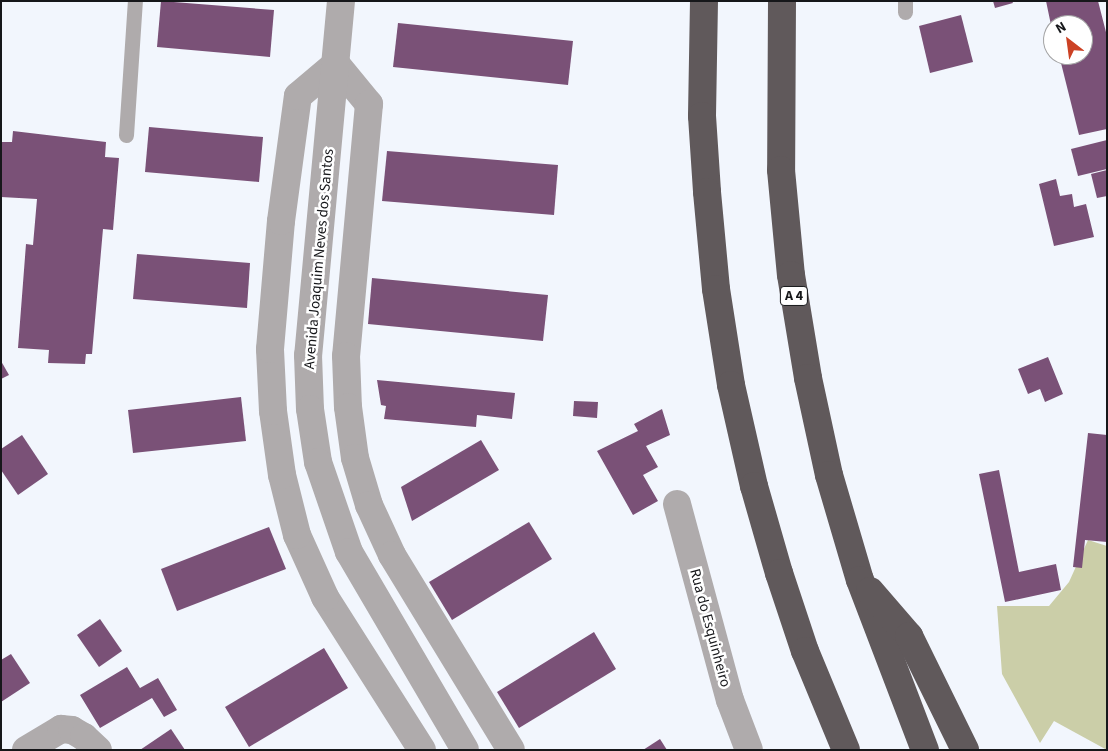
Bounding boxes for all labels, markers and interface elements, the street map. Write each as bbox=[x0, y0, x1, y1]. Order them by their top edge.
north arrow bbox=[1043, 15, 1093, 65]
text: N bbox=[1052, 17, 1070, 39]
street label: Avenida Joaquim Neves dos Santos bbox=[300, 148, 338, 370]
road number: A 4 bbox=[779, 284, 809, 308]
street label: Rua do Esquinheiro bbox=[686, 567, 734, 689]

